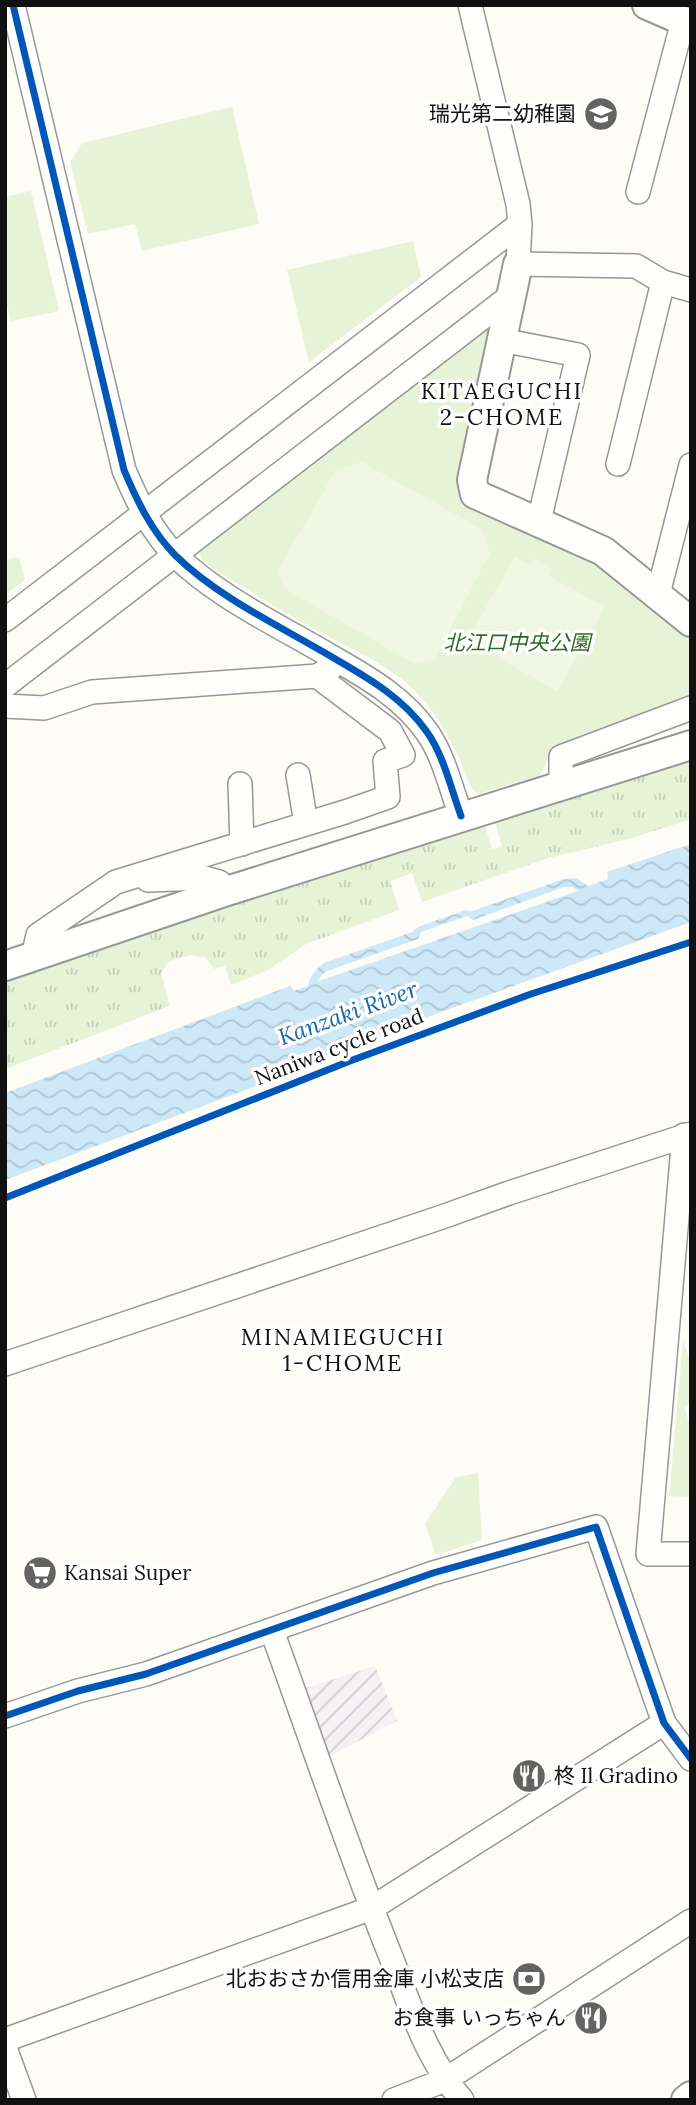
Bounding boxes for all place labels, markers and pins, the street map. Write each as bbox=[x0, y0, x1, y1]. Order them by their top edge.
school or university icon: 瑞光第二幼稚園 bbox=[582, 95, 620, 133]
place label: 瑞光第二幼稚園 bbox=[429, 100, 576, 127]
supermarket icon: Kansai Super bbox=[21, 1554, 59, 1592]
place label: Kansai Super bbox=[64, 1559, 191, 1586]
restaurant icon: 柊 Il Gradino bbox=[510, 1757, 548, 1795]
place label: 柊 Il Gradino bbox=[554, 1762, 678, 1789]
bank icon: 北おおさか信用金庫 小松支店 bbox=[510, 1960, 548, 1998]
place label: 北おおさか信用金庫 小松支店 bbox=[225, 1965, 504, 1992]
restaurant icon: お食事 いっちゃん bbox=[572, 1999, 610, 2037]
place label: お食事 いっちゃん bbox=[392, 2004, 566, 2031]

